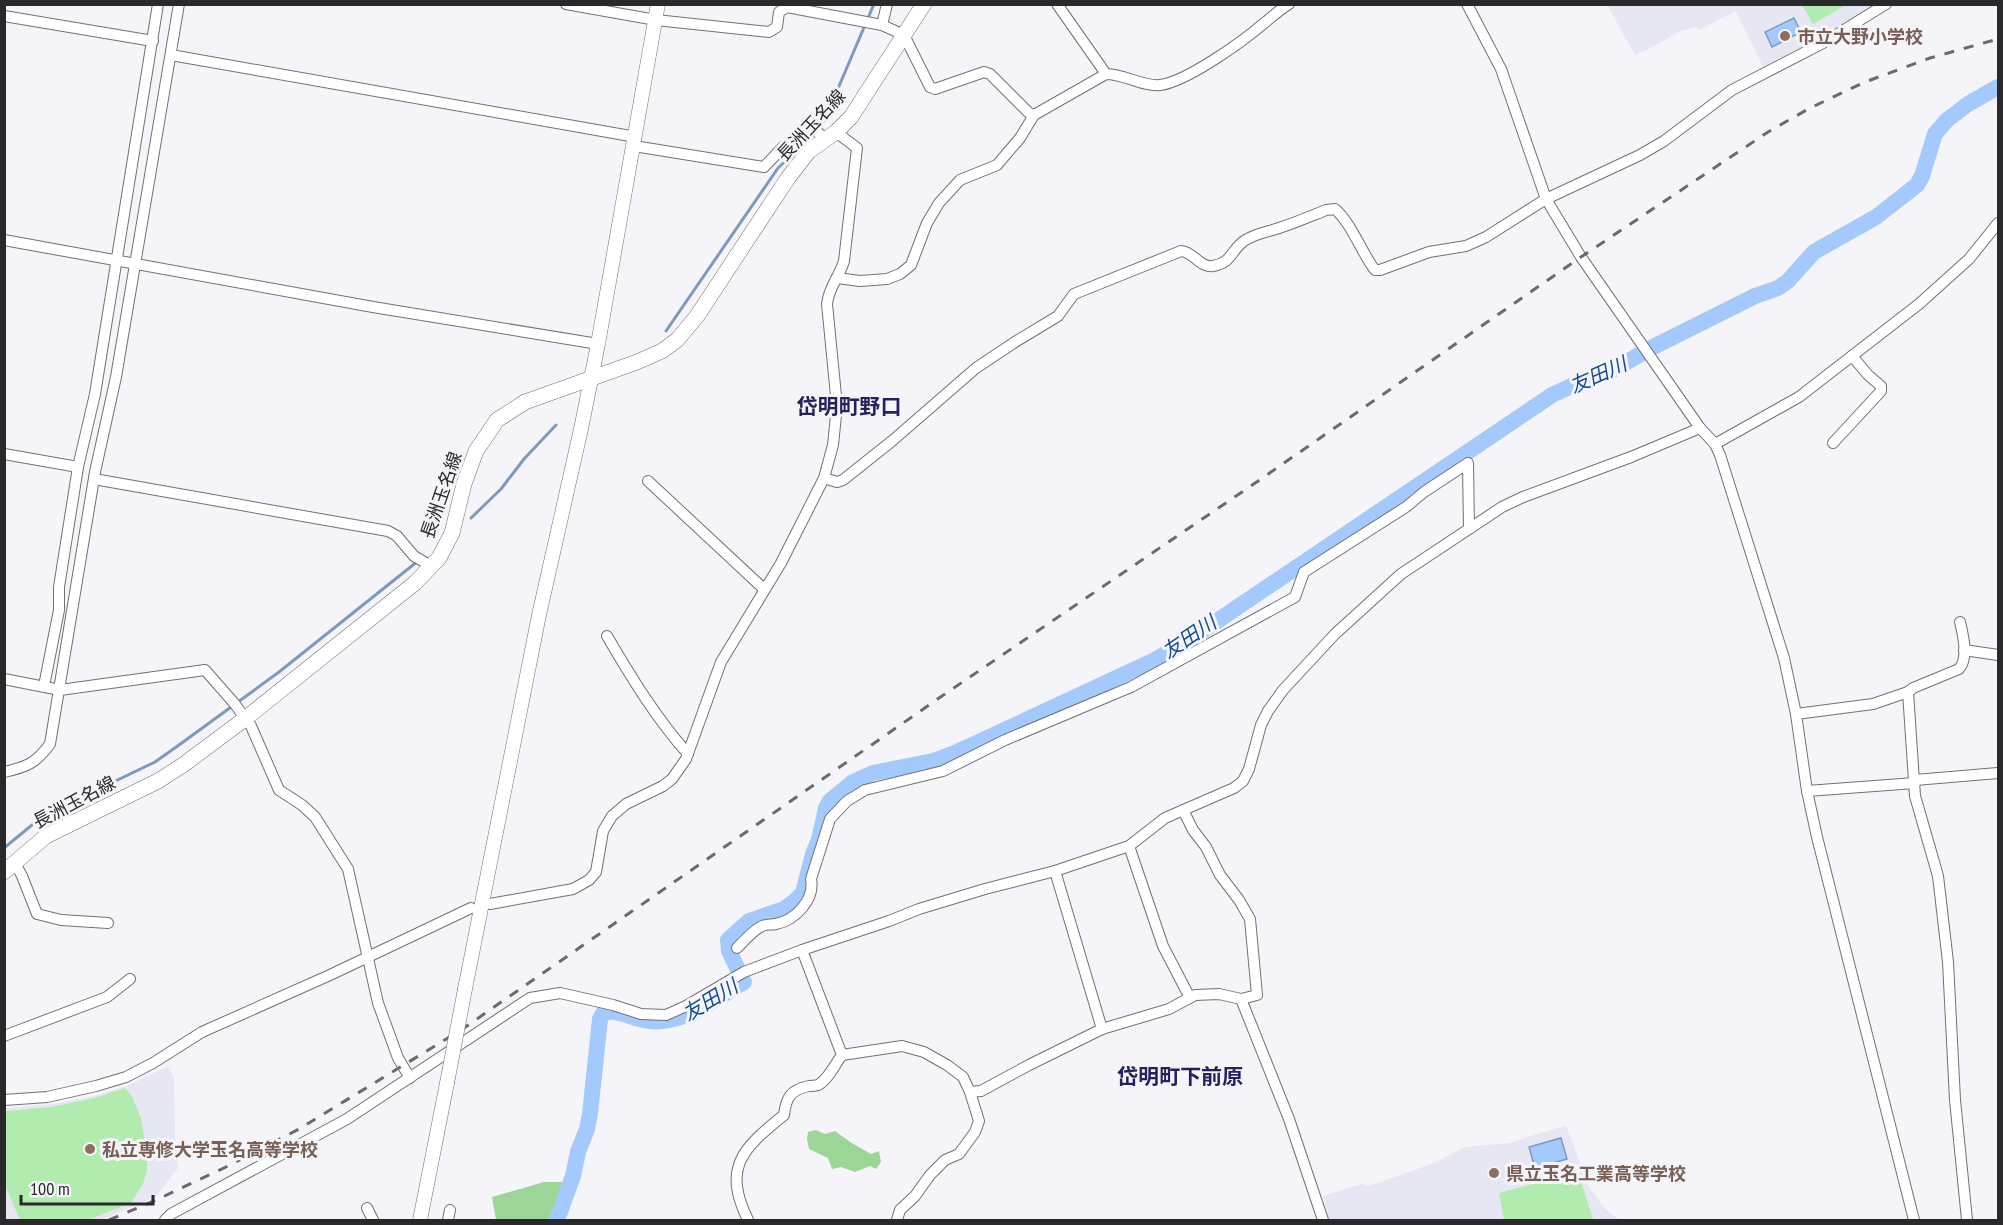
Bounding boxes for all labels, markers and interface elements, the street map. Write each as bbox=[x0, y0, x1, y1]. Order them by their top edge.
place label: 市立大野小学校 bbox=[1797, 25, 1923, 48]
marker: 市立大野小学校 bbox=[1778, 29, 1792, 43]
street label: 長洲玉名線 bbox=[772, 84, 850, 166]
water label: 友田川 bbox=[1565, 350, 1633, 399]
district label: 岱明町野口 bbox=[797, 393, 902, 420]
street label: 長洲玉名線 bbox=[415, 449, 467, 541]
water label: 友田川 bbox=[1157, 608, 1223, 665]
street label: 長洲玉名線 bbox=[29, 771, 119, 833]
water label: 友田川 bbox=[678, 972, 744, 1027]
district label: 岱明町下前原 bbox=[1117, 1063, 1243, 1090]
place label: 私立専修大学玉名高等学校 bbox=[102, 1138, 318, 1161]
marker: 私立専修大学玉名高等学校 bbox=[83, 1142, 97, 1156]
place label: 県立玉名工業高等学校 bbox=[1506, 1162, 1686, 1185]
marker: 県立玉名工業高等学校 bbox=[1487, 1166, 1501, 1180]
scale bar bbox=[21, 1168, 153, 1206]
text: 100 m bbox=[30, 1177, 70, 1200]

